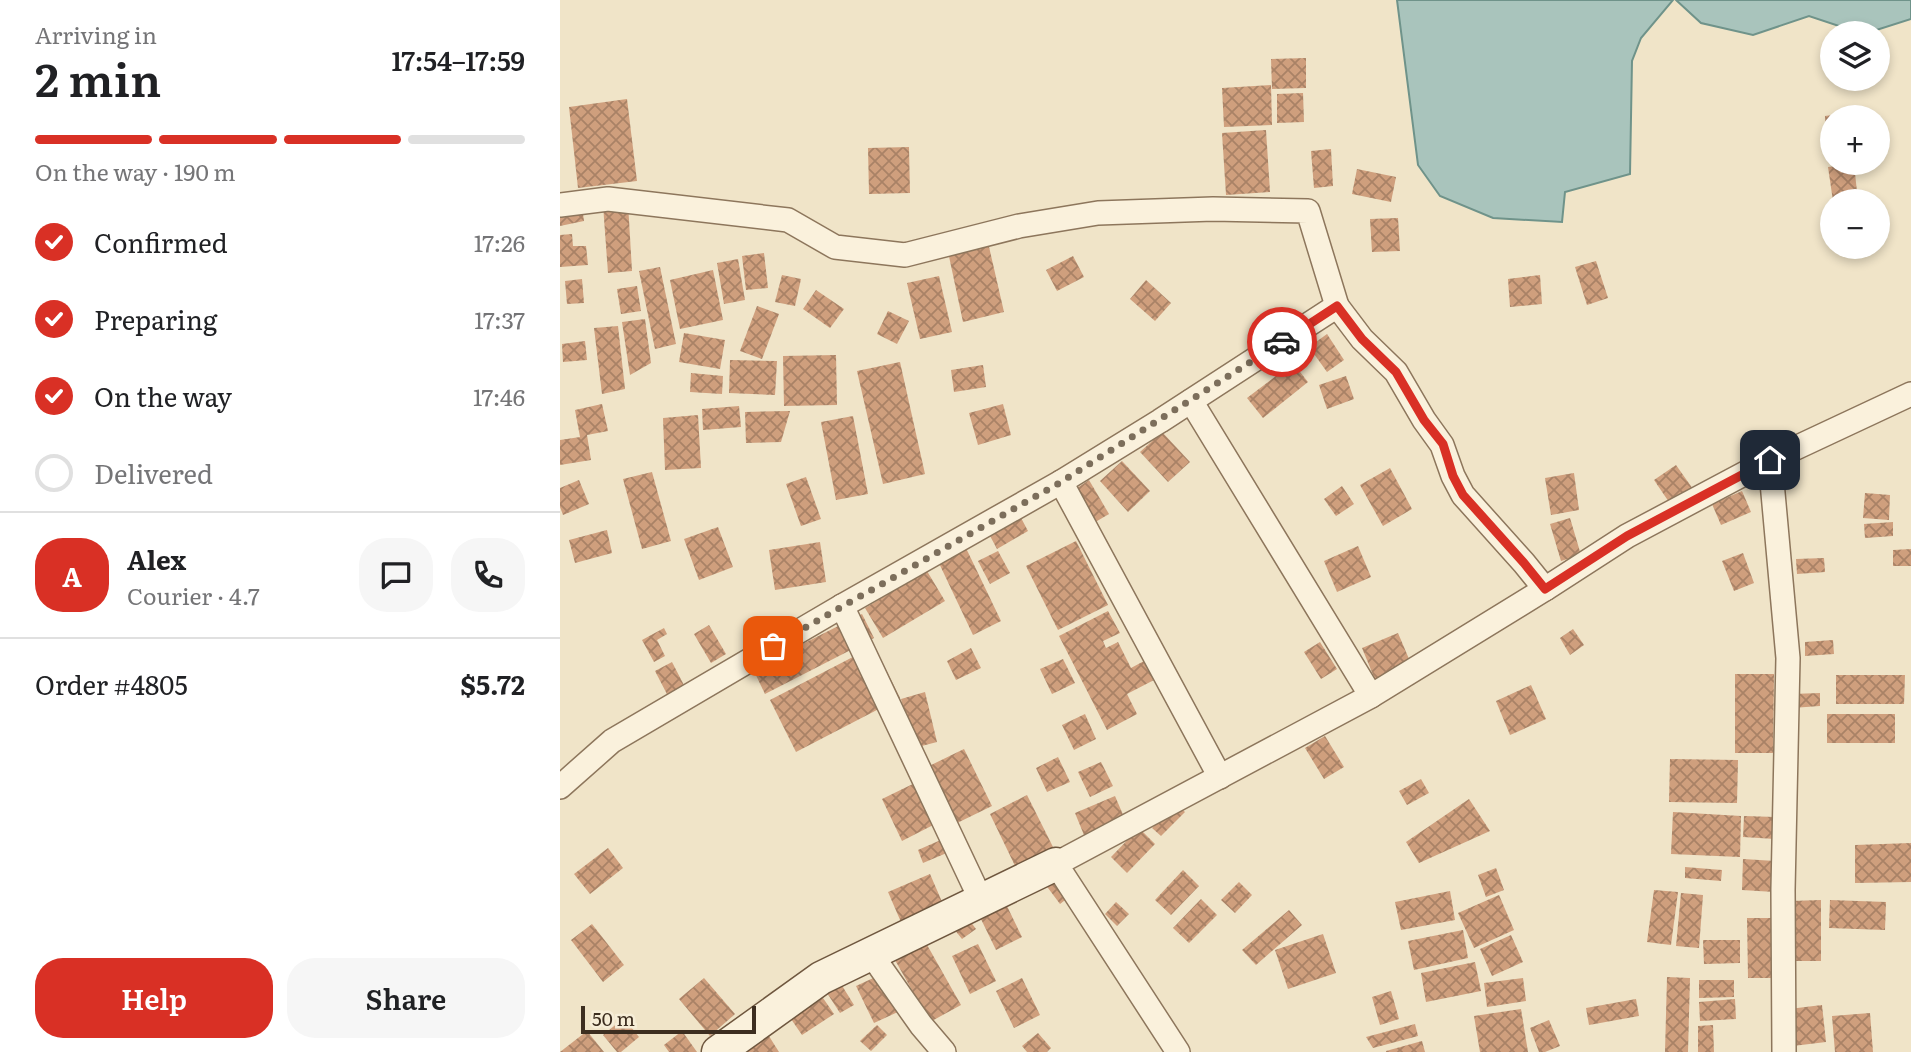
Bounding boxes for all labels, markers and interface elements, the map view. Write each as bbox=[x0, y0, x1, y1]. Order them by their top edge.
text: Arriving in bbox=[35, 17, 157, 51]
map controls bbox=[1820, 21, 1890, 259]
button: layers bbox=[1820, 21, 1890, 91]
text: 17:54–17:59 bbox=[391, 40, 525, 79]
text: 2 min bbox=[35, 43, 161, 111]
button: + bbox=[1820, 105, 1890, 175]
text: On the way · 190 m bbox=[35, 154, 236, 188]
button: − bbox=[1820, 189, 1890, 259]
text: Confirmed bbox=[94, 222, 228, 261]
icon: check bbox=[35, 223, 73, 261]
text: 17:26 bbox=[474, 225, 525, 259]
text: Preparing bbox=[94, 299, 217, 338]
icon: check bbox=[35, 300, 73, 338]
text: 17:37 bbox=[474, 302, 525, 336]
courier bbox=[1247, 307, 1317, 377]
icon: car bbox=[1263, 323, 1301, 361]
text: On the way bbox=[94, 376, 232, 415]
icon: check bbox=[35, 377, 73, 415]
text: 17:46 bbox=[473, 379, 525, 413]
pin bbox=[1740, 430, 1800, 490]
icon: home bbox=[1751, 441, 1789, 479]
text: Delivered bbox=[94, 453, 213, 492]
button: chat bbox=[359, 538, 433, 612]
button: phone bbox=[451, 538, 525, 612]
text: Alex bbox=[127, 539, 186, 578]
text: A bbox=[62, 556, 82, 595]
text: Courier · 4.7 bbox=[127, 578, 260, 612]
pin bbox=[743, 616, 803, 676]
icon: bag bbox=[754, 627, 792, 665]
text: Order #4805 bbox=[35, 664, 188, 703]
text: $5.72 bbox=[460, 664, 525, 703]
button: Help bbox=[35, 958, 273, 1038]
button: Share bbox=[287, 958, 525, 1038]
scale bar bbox=[581, 1003, 756, 1035]
text: 50 m bbox=[592, 1004, 635, 1032]

